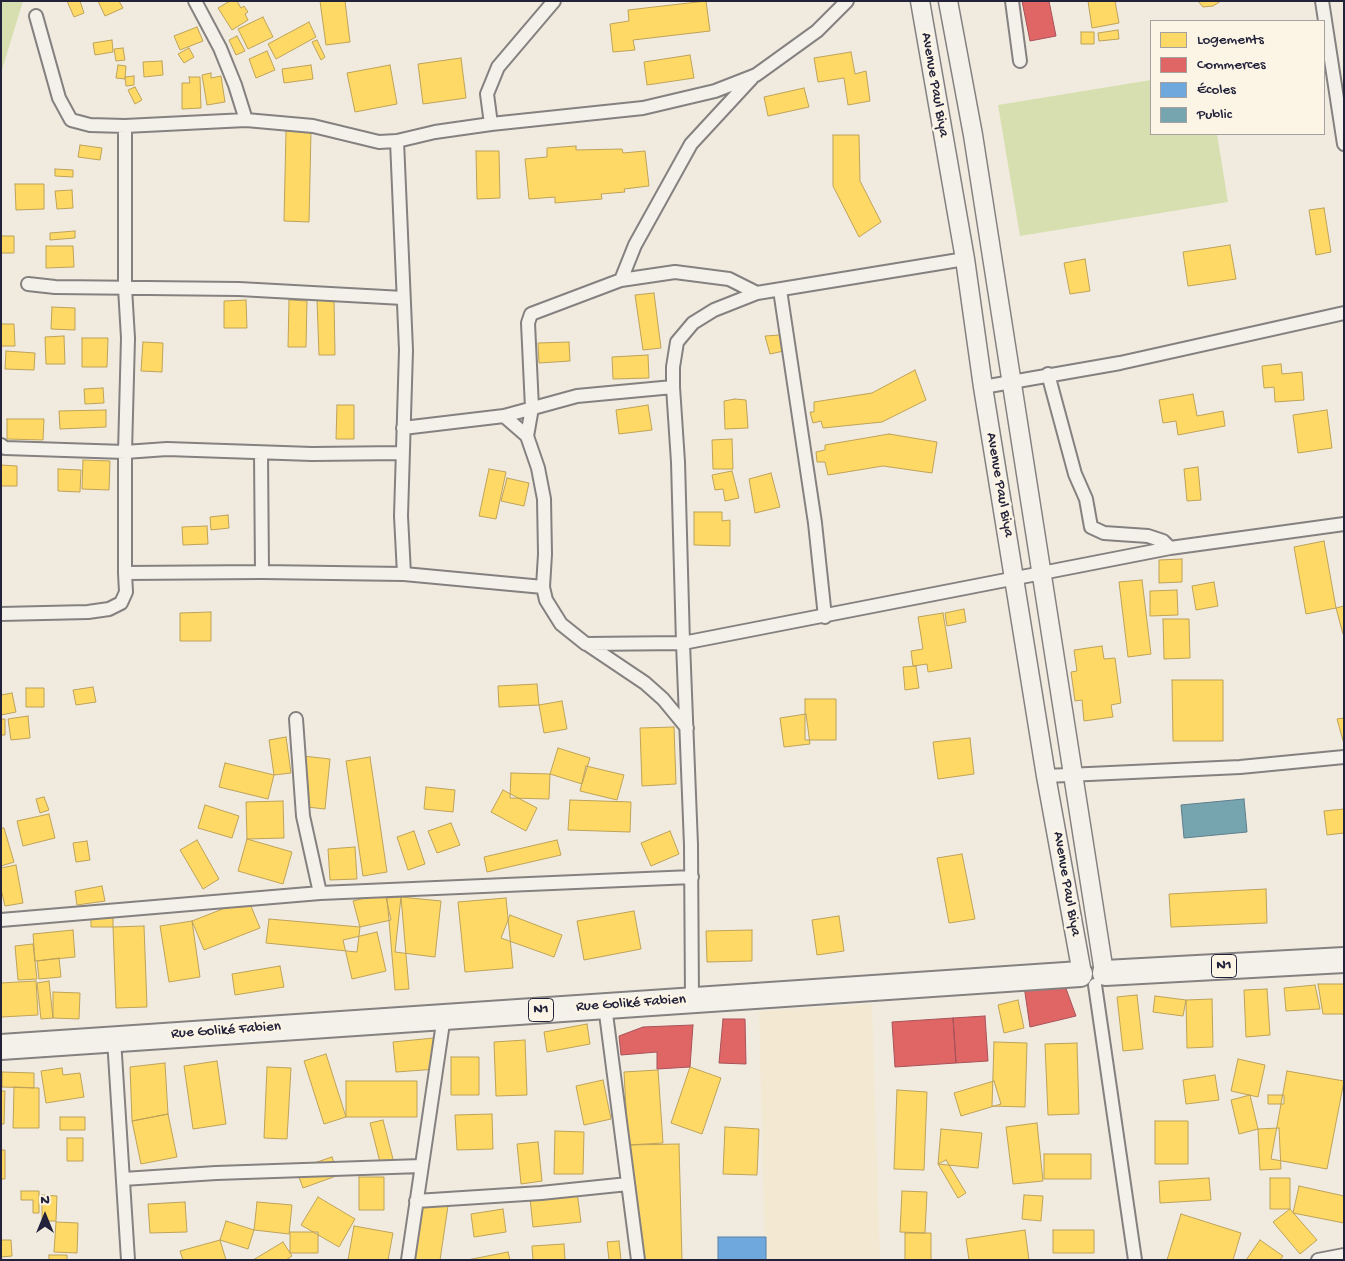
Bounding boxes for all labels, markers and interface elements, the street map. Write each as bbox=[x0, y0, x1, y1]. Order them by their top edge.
legend bbox=[1150, 20, 1325, 135]
street label: Avenue Paul Biya bbox=[916, 31, 952, 139]
text: Logements bbox=[1197, 31, 1264, 49]
text: Commerces bbox=[1197, 56, 1266, 74]
text: Écoles bbox=[1197, 81, 1236, 99]
text: Public bbox=[1197, 106, 1232, 124]
street label: Avenue Paul Biya bbox=[981, 431, 1017, 539]
street label: Avenue Paul Biya bbox=[1048, 830, 1084, 938]
road number: N1 bbox=[1212, 954, 1236, 978]
street label: Rue Goliké Fabien bbox=[575, 991, 687, 1017]
road number: N1 bbox=[528, 998, 554, 1022]
street label: Rue Goliké Fabien bbox=[170, 1018, 282, 1044]
north arrow bbox=[20, 1191, 70, 1241]
text: N bbox=[40, 1192, 50, 1209]

